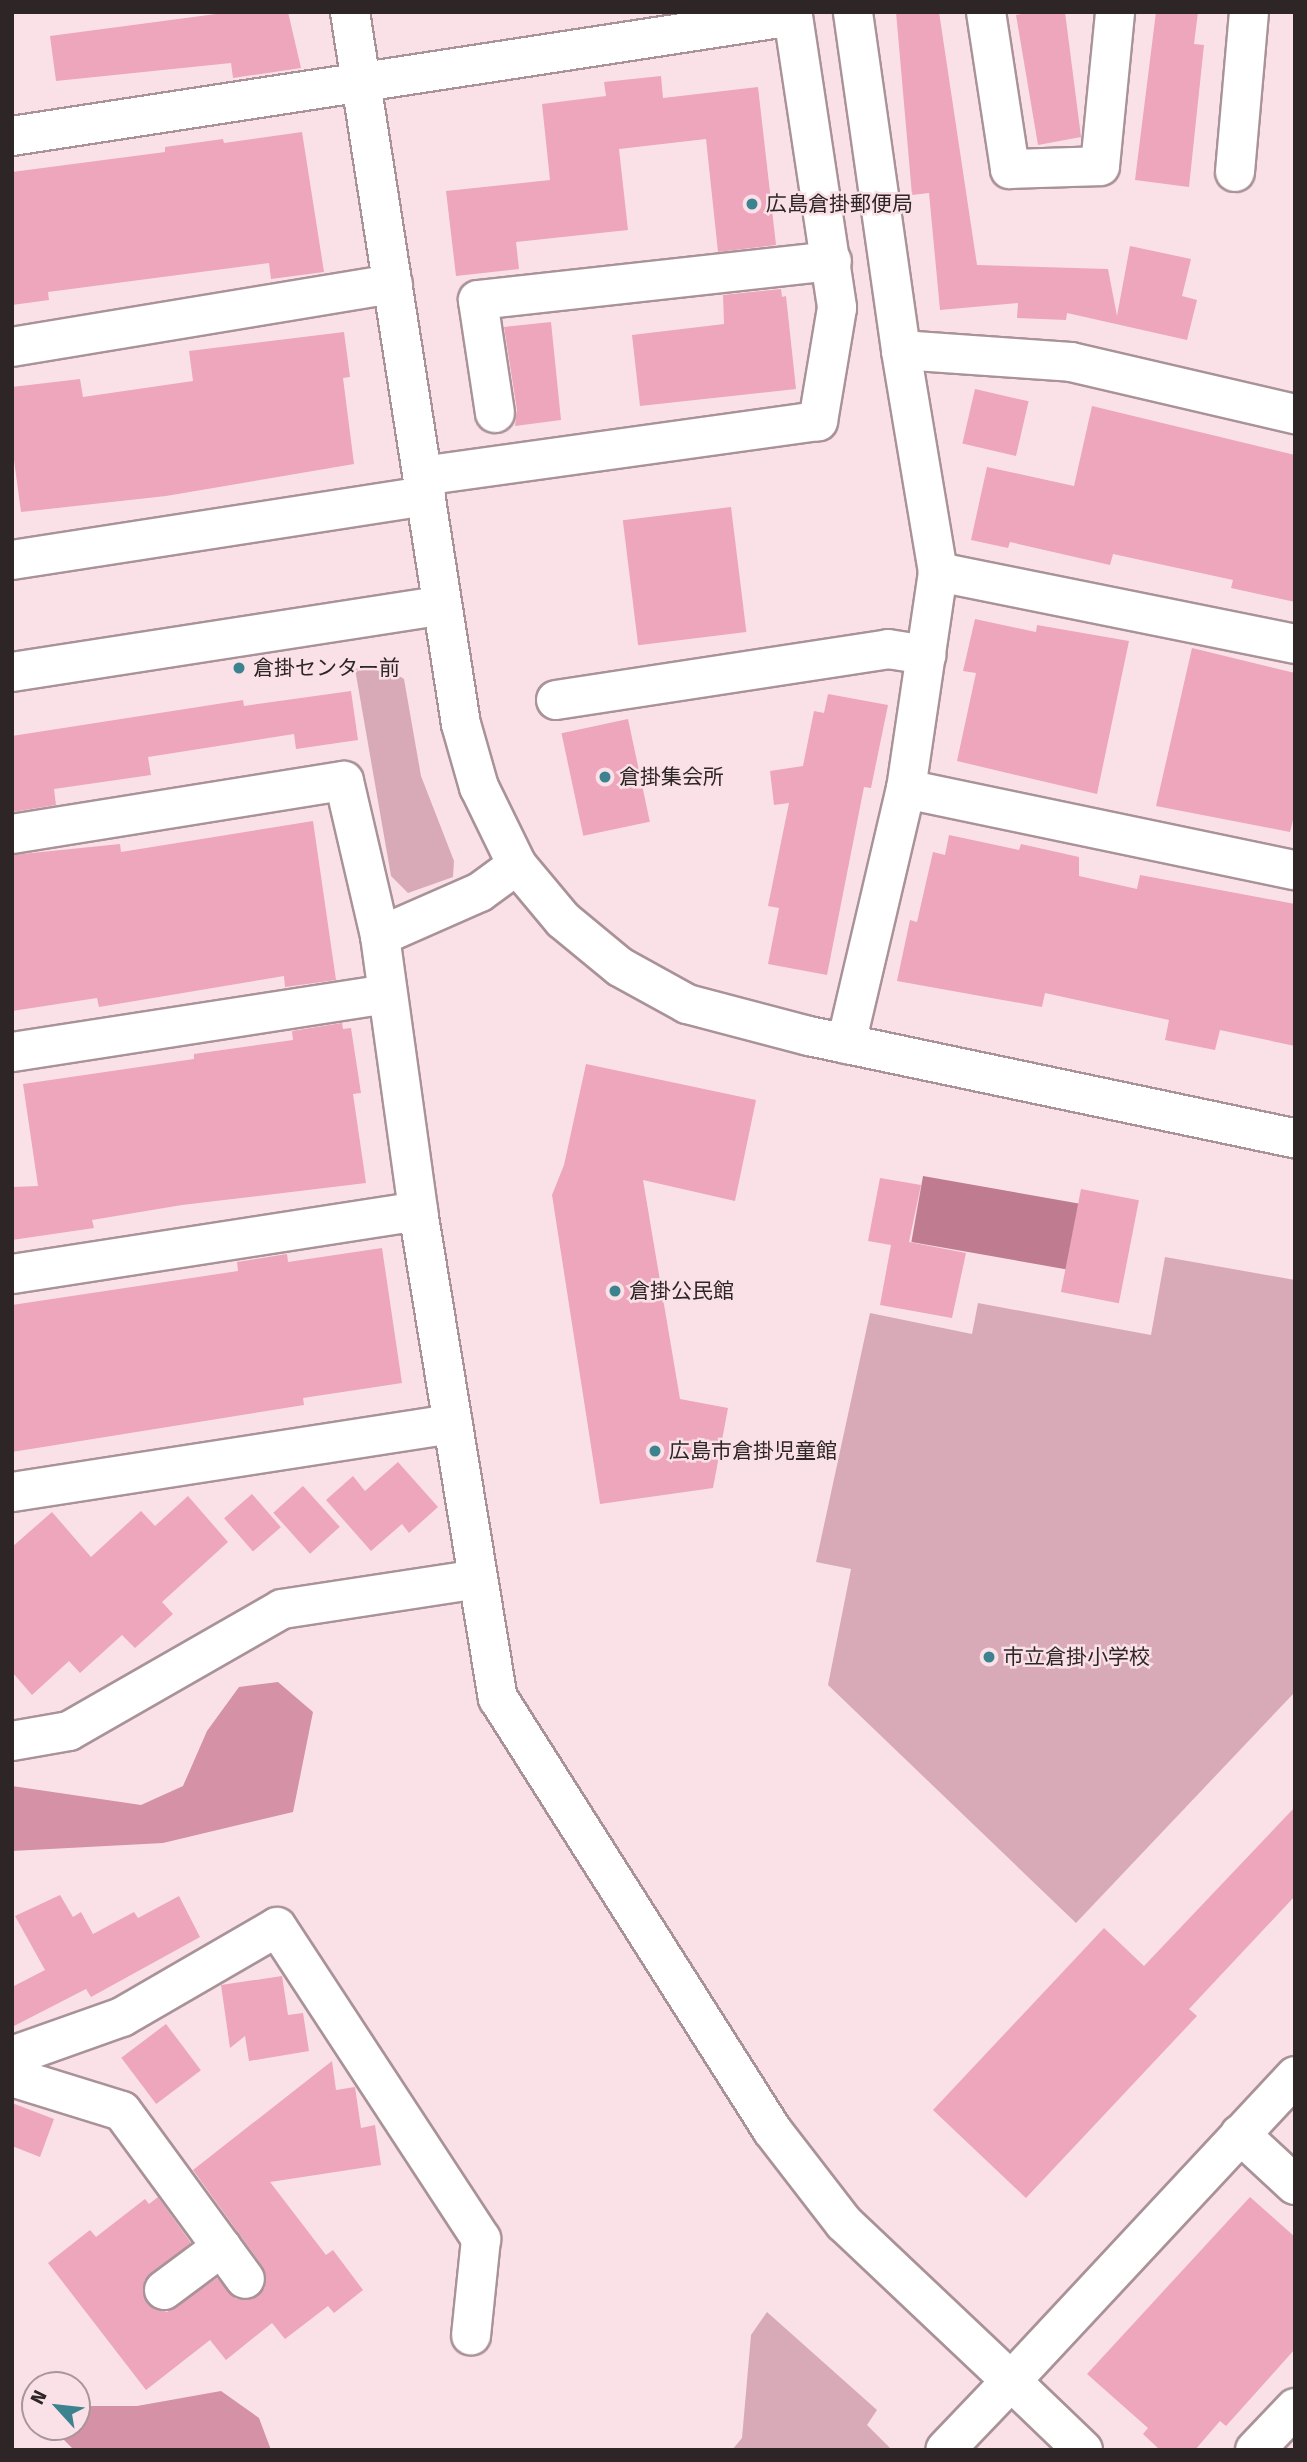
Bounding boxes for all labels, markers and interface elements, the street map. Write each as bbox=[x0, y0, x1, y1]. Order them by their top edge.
place label: 広島倉掛郵便局 bbox=[766, 191, 913, 217]
marker: 広島倉掛郵便局 bbox=[744, 196, 760, 212]
place label: 倉掛センター前 bbox=[253, 655, 400, 681]
marker: 倉掛センター前 bbox=[231, 660, 247, 676]
place label: 倉掛集会所 bbox=[619, 764, 724, 790]
marker: 倉掛集会所 bbox=[597, 769, 613, 785]
place label: 倉掛公民館 bbox=[629, 1278, 734, 1304]
marker: 倉掛公民館 bbox=[607, 1283, 623, 1299]
place label: 広島市倉掛児童館 bbox=[669, 1438, 837, 1464]
marker: 広島市倉掛児童館 bbox=[647, 1443, 663, 1459]
place label: 市立倉掛小学校 bbox=[1003, 1644, 1150, 1670]
marker: 市立倉掛小学校 bbox=[981, 1649, 997, 1665]
north arrow bbox=[21, 2371, 91, 2441]
text: N bbox=[26, 2386, 52, 2408]

